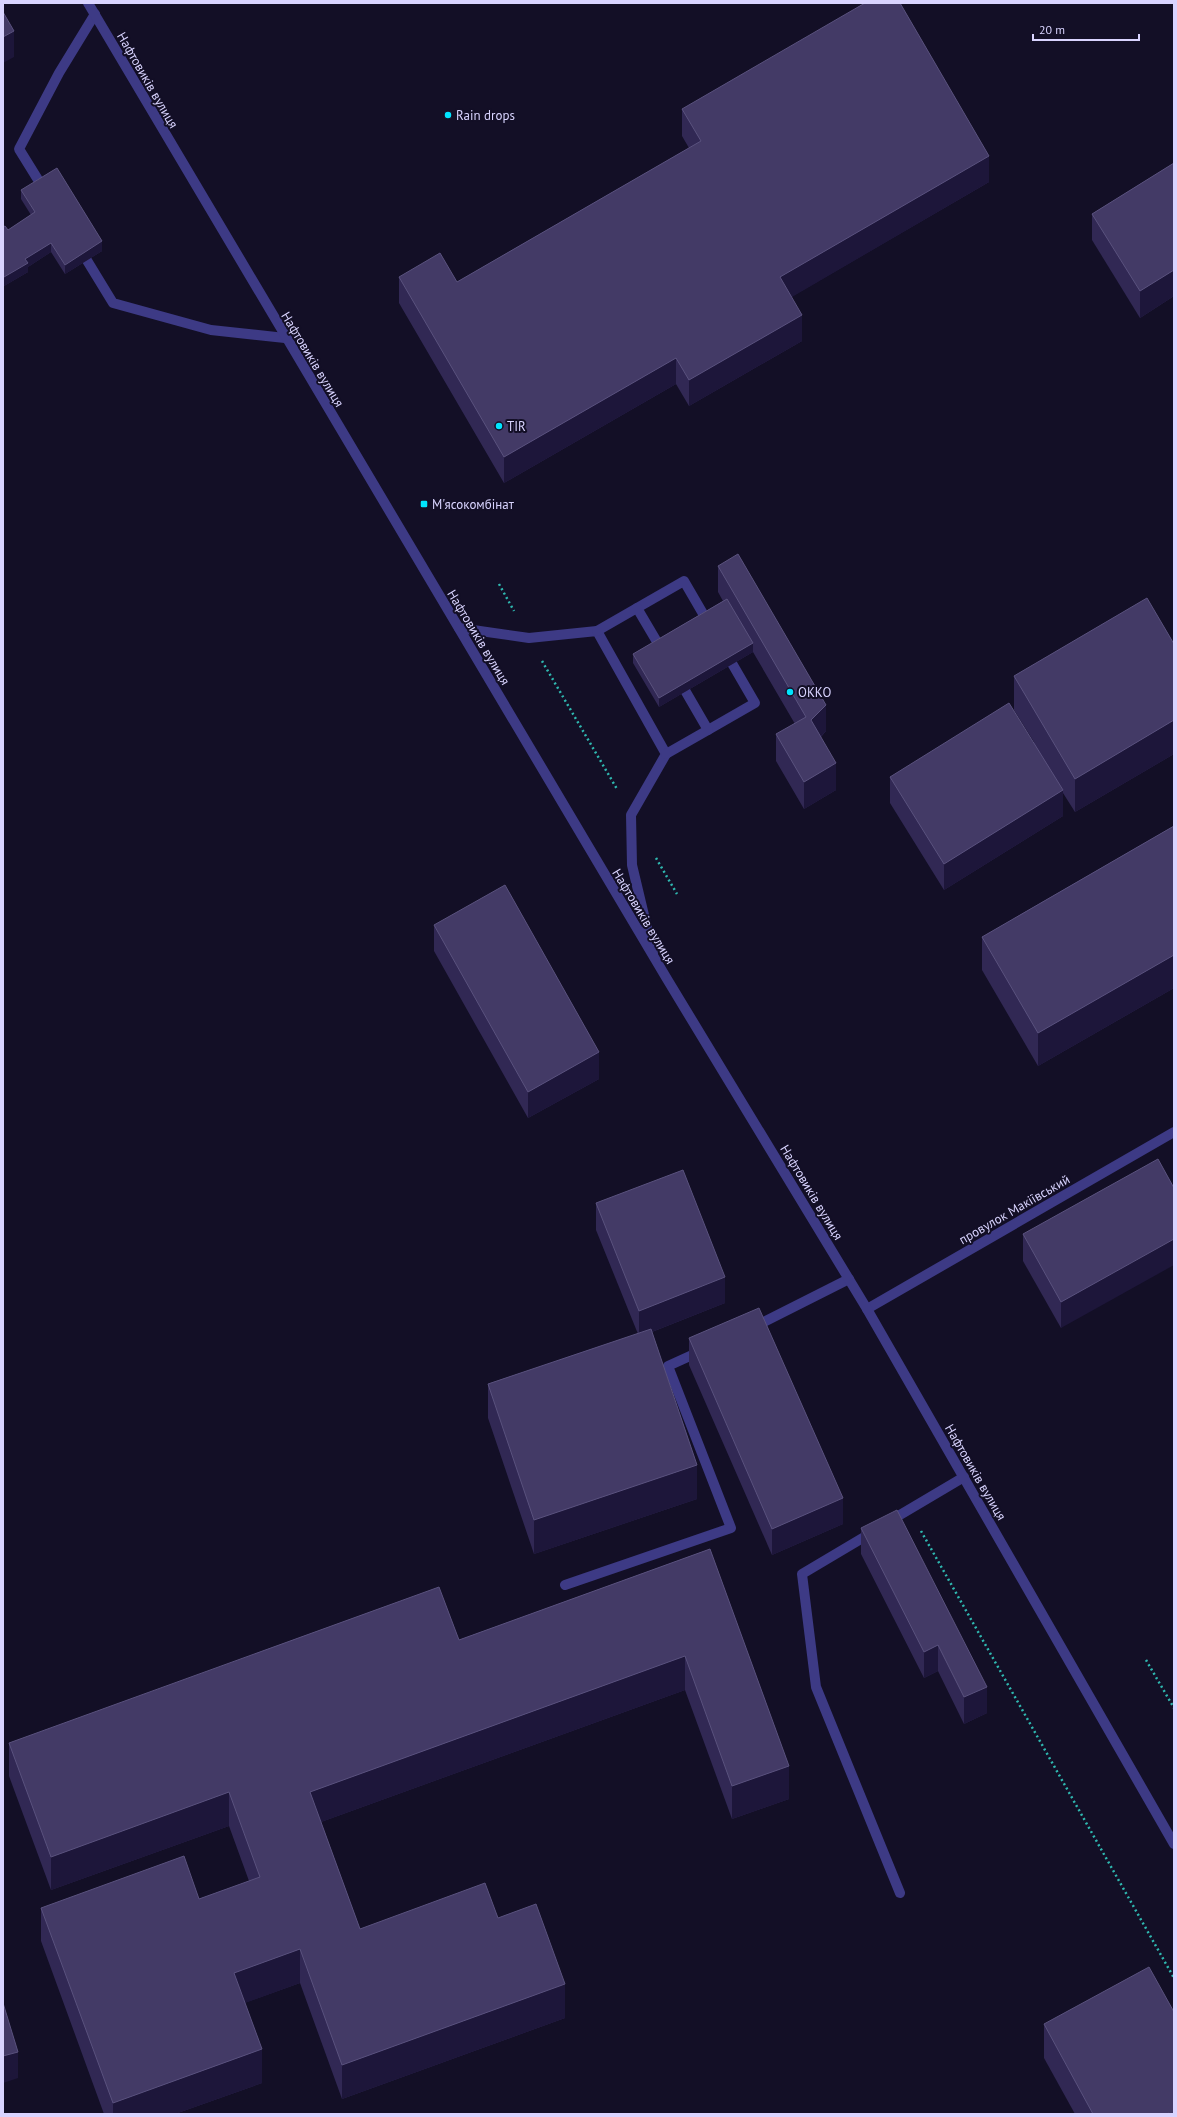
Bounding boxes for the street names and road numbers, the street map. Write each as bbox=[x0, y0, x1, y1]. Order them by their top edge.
street label: Нафтовиків вулиця bbox=[113, 29, 182, 131]
street label: Нафтовиків вулиця bbox=[277, 308, 348, 410]
street label: Нафтовиків вулиця bbox=[443, 586, 514, 688]
street label: Нафтовиків вулиця bbox=[608, 865, 679, 967]
street label: Нафтовиків вулиця bbox=[776, 1141, 847, 1243]
street label: провулок Макіївський bbox=[956, 1171, 1073, 1248]
street label: Нафтовиків вулиця bbox=[941, 1421, 1010, 1523]

